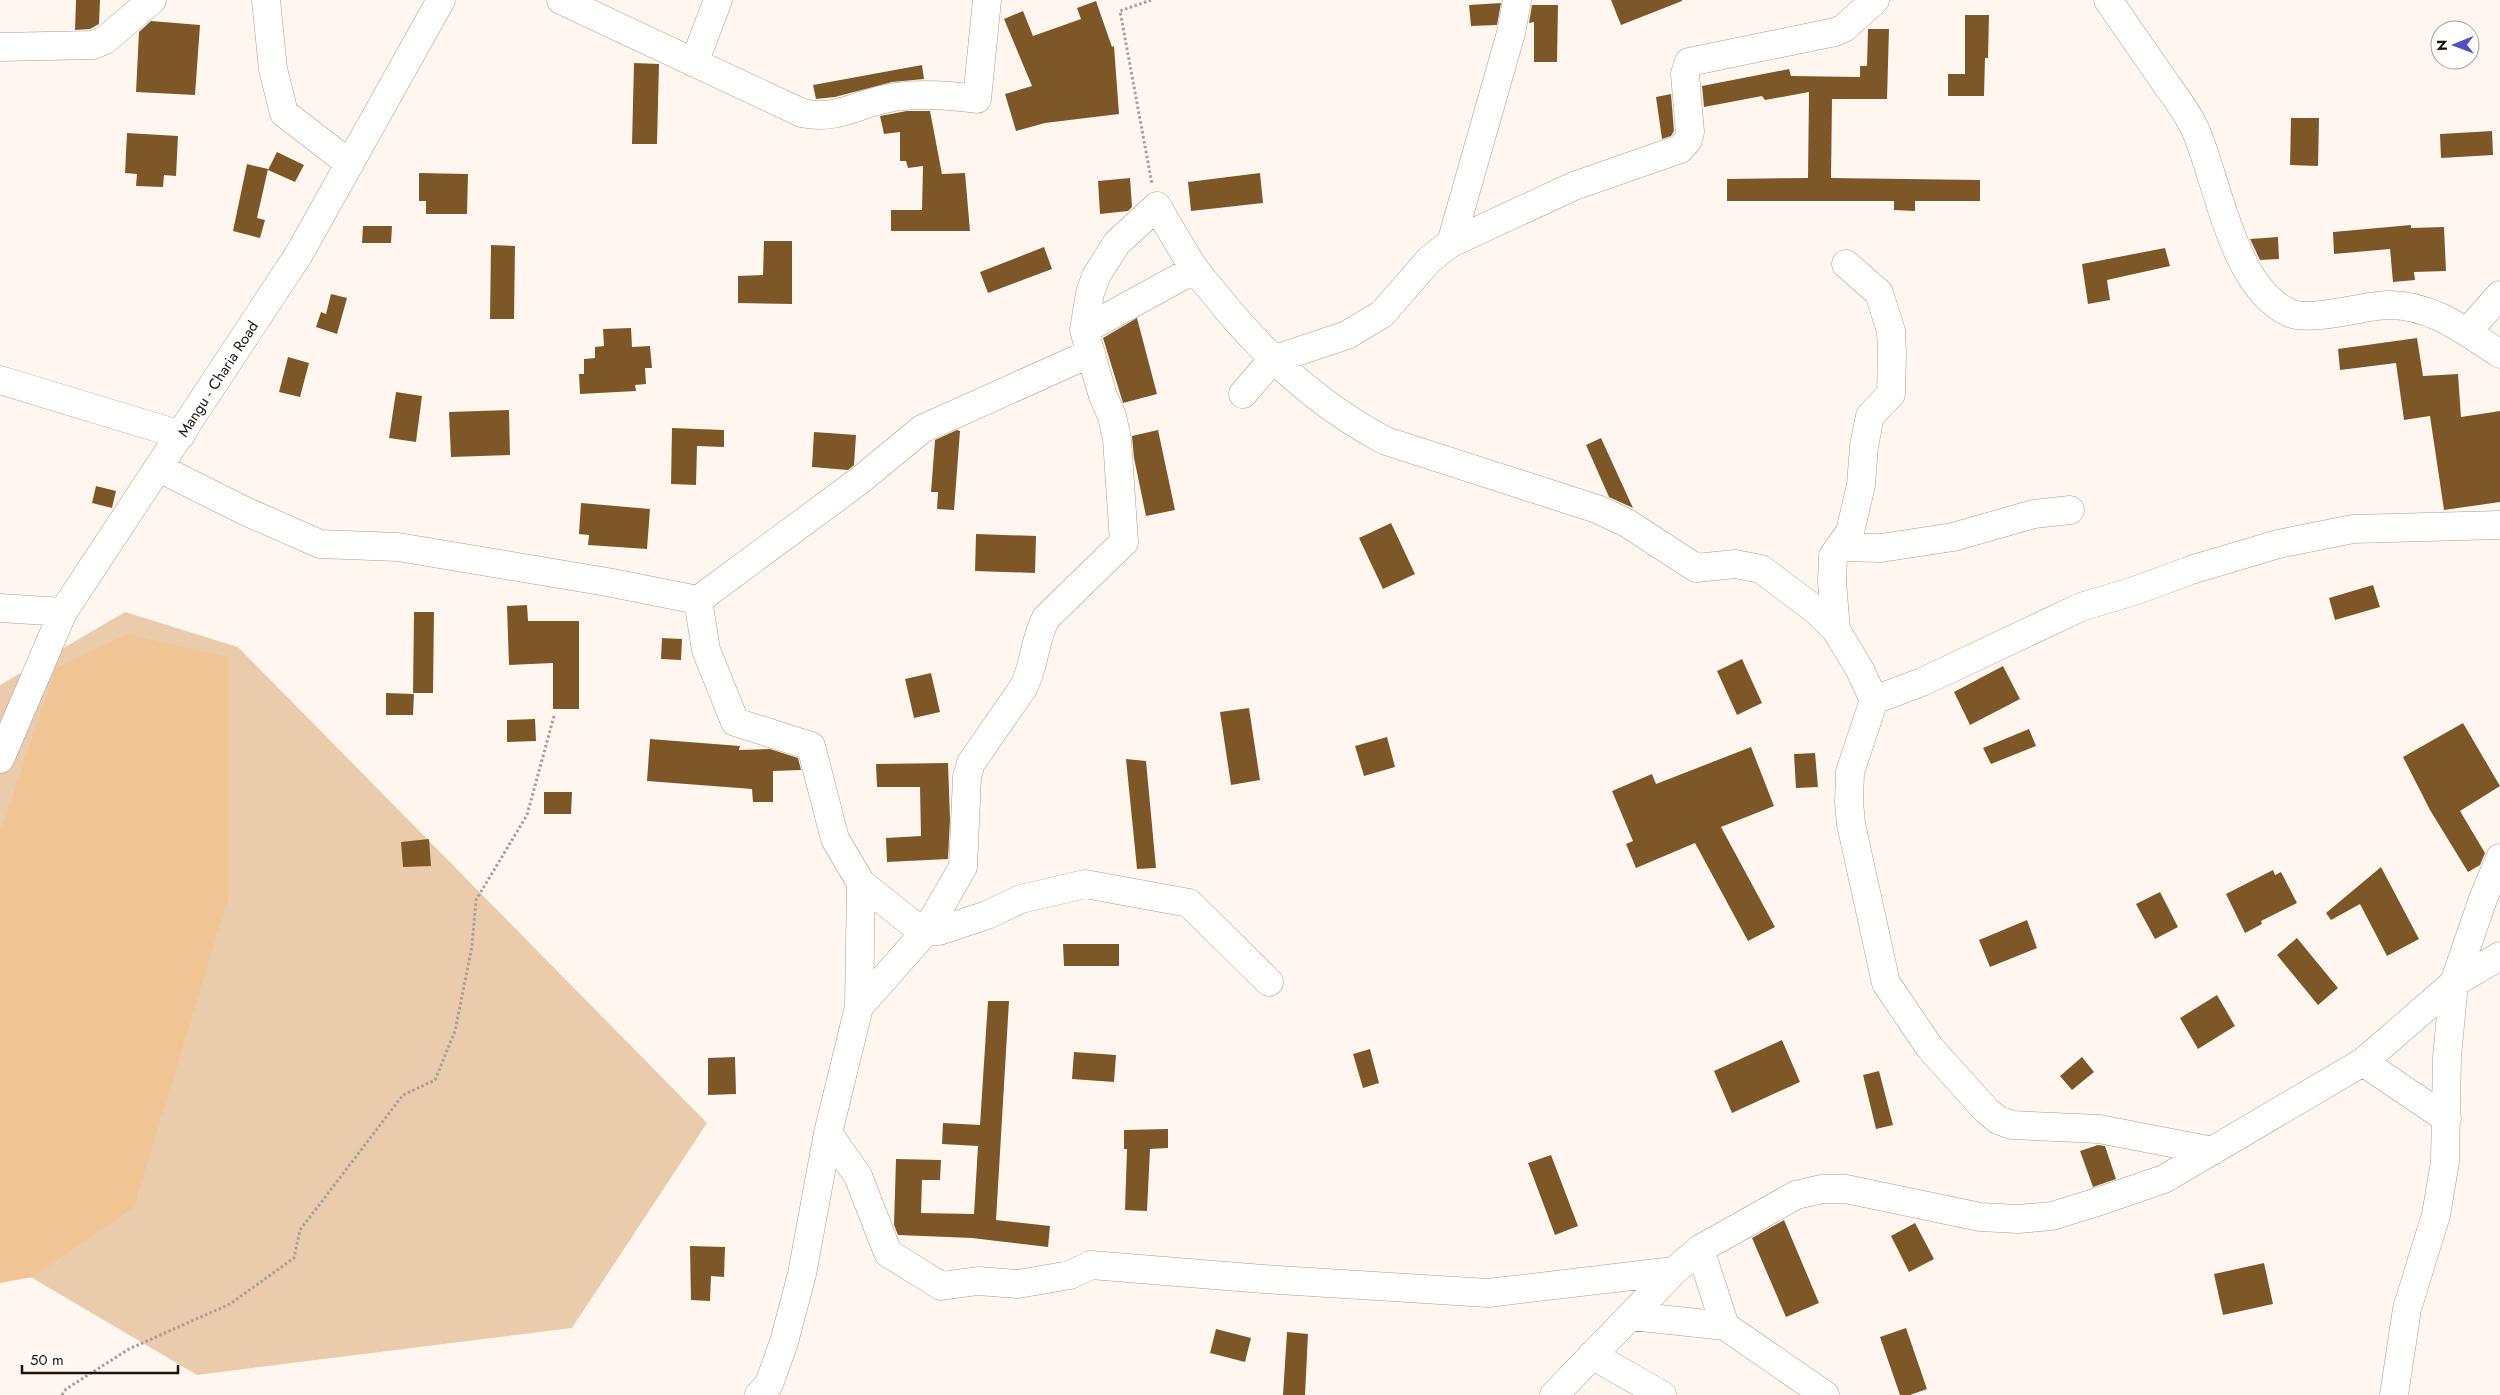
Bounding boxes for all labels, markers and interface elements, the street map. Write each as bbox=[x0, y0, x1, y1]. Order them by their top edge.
north arrow bbox=[2430, 20, 2480, 70]
text: N bbox=[2432, 39, 2452, 51]
street label: Mangu - Charia Road bbox=[172, 317, 264, 441]
scale bar bbox=[22, 1342, 179, 1374]
text: 50 m bbox=[30, 1349, 64, 1371]

